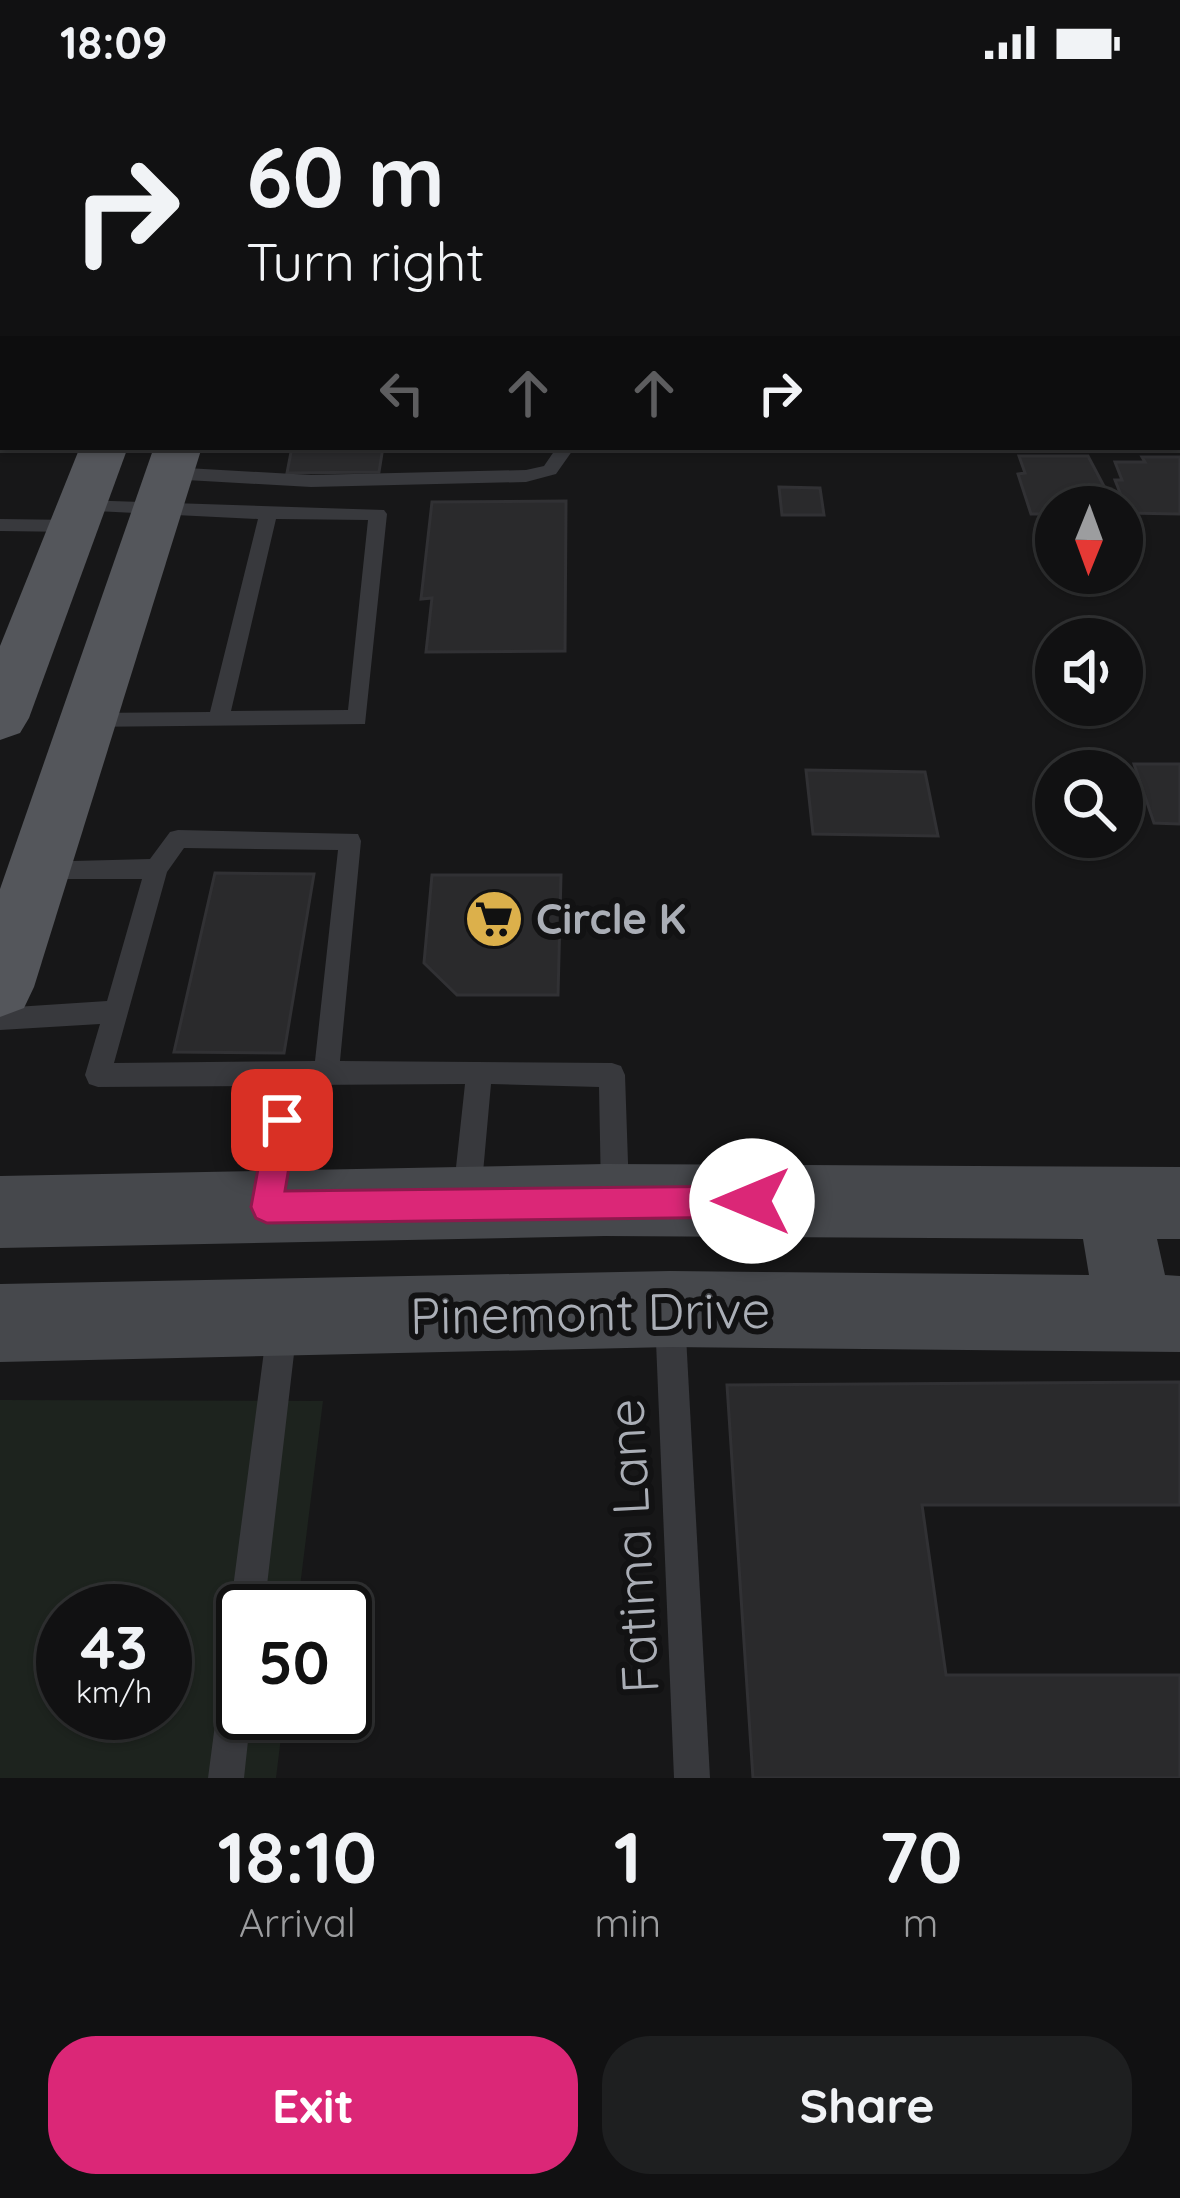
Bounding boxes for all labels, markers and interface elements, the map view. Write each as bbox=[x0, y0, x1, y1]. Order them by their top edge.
text: 18:09 bbox=[60, 14, 168, 70]
text: 60 m bbox=[246, 123, 445, 228]
icon: right bbox=[48, 132, 204, 288]
text: Turn right bbox=[246, 227, 485, 295]
icon: left bbox=[369, 360, 435, 426]
icon: ahead bbox=[495, 360, 561, 426]
icon: ahead bbox=[621, 360, 687, 426]
icon: right bbox=[747, 360, 813, 426]
north arrow bbox=[1035, 486, 1143, 594]
map controls bbox=[1035, 486, 1143, 858]
button: sound bbox=[1035, 618, 1143, 726]
button: search bbox=[1035, 750, 1143, 858]
supermarket icon: Circle K bbox=[463, 888, 525, 950]
place label: Circle K bbox=[536, 892, 686, 945]
pin bbox=[231, 1069, 333, 1171]
icon: arrive bbox=[249, 1087, 315, 1153]
position arrow bbox=[689, 1138, 815, 1264]
street label: Pinemont Drive bbox=[409, 1277, 771, 1347]
street label: Fatima Lane bbox=[592, 1397, 672, 1695]
speed limit sign: 50 bbox=[216, 1584, 372, 1740]
text: 43 bbox=[80, 1609, 148, 1684]
text: km/h bbox=[76, 1673, 152, 1711]
text: 18:10 bbox=[218, 1811, 377, 1901]
text: 1 bbox=[614, 1811, 642, 1901]
text: 70 bbox=[879, 1811, 962, 1901]
text: Arrival bbox=[239, 1898, 356, 1947]
text: min bbox=[595, 1898, 661, 1947]
text: m bbox=[903, 1898, 938, 1947]
button: Exit bbox=[48, 2036, 578, 2174]
button: Share bbox=[602, 2036, 1132, 2174]

